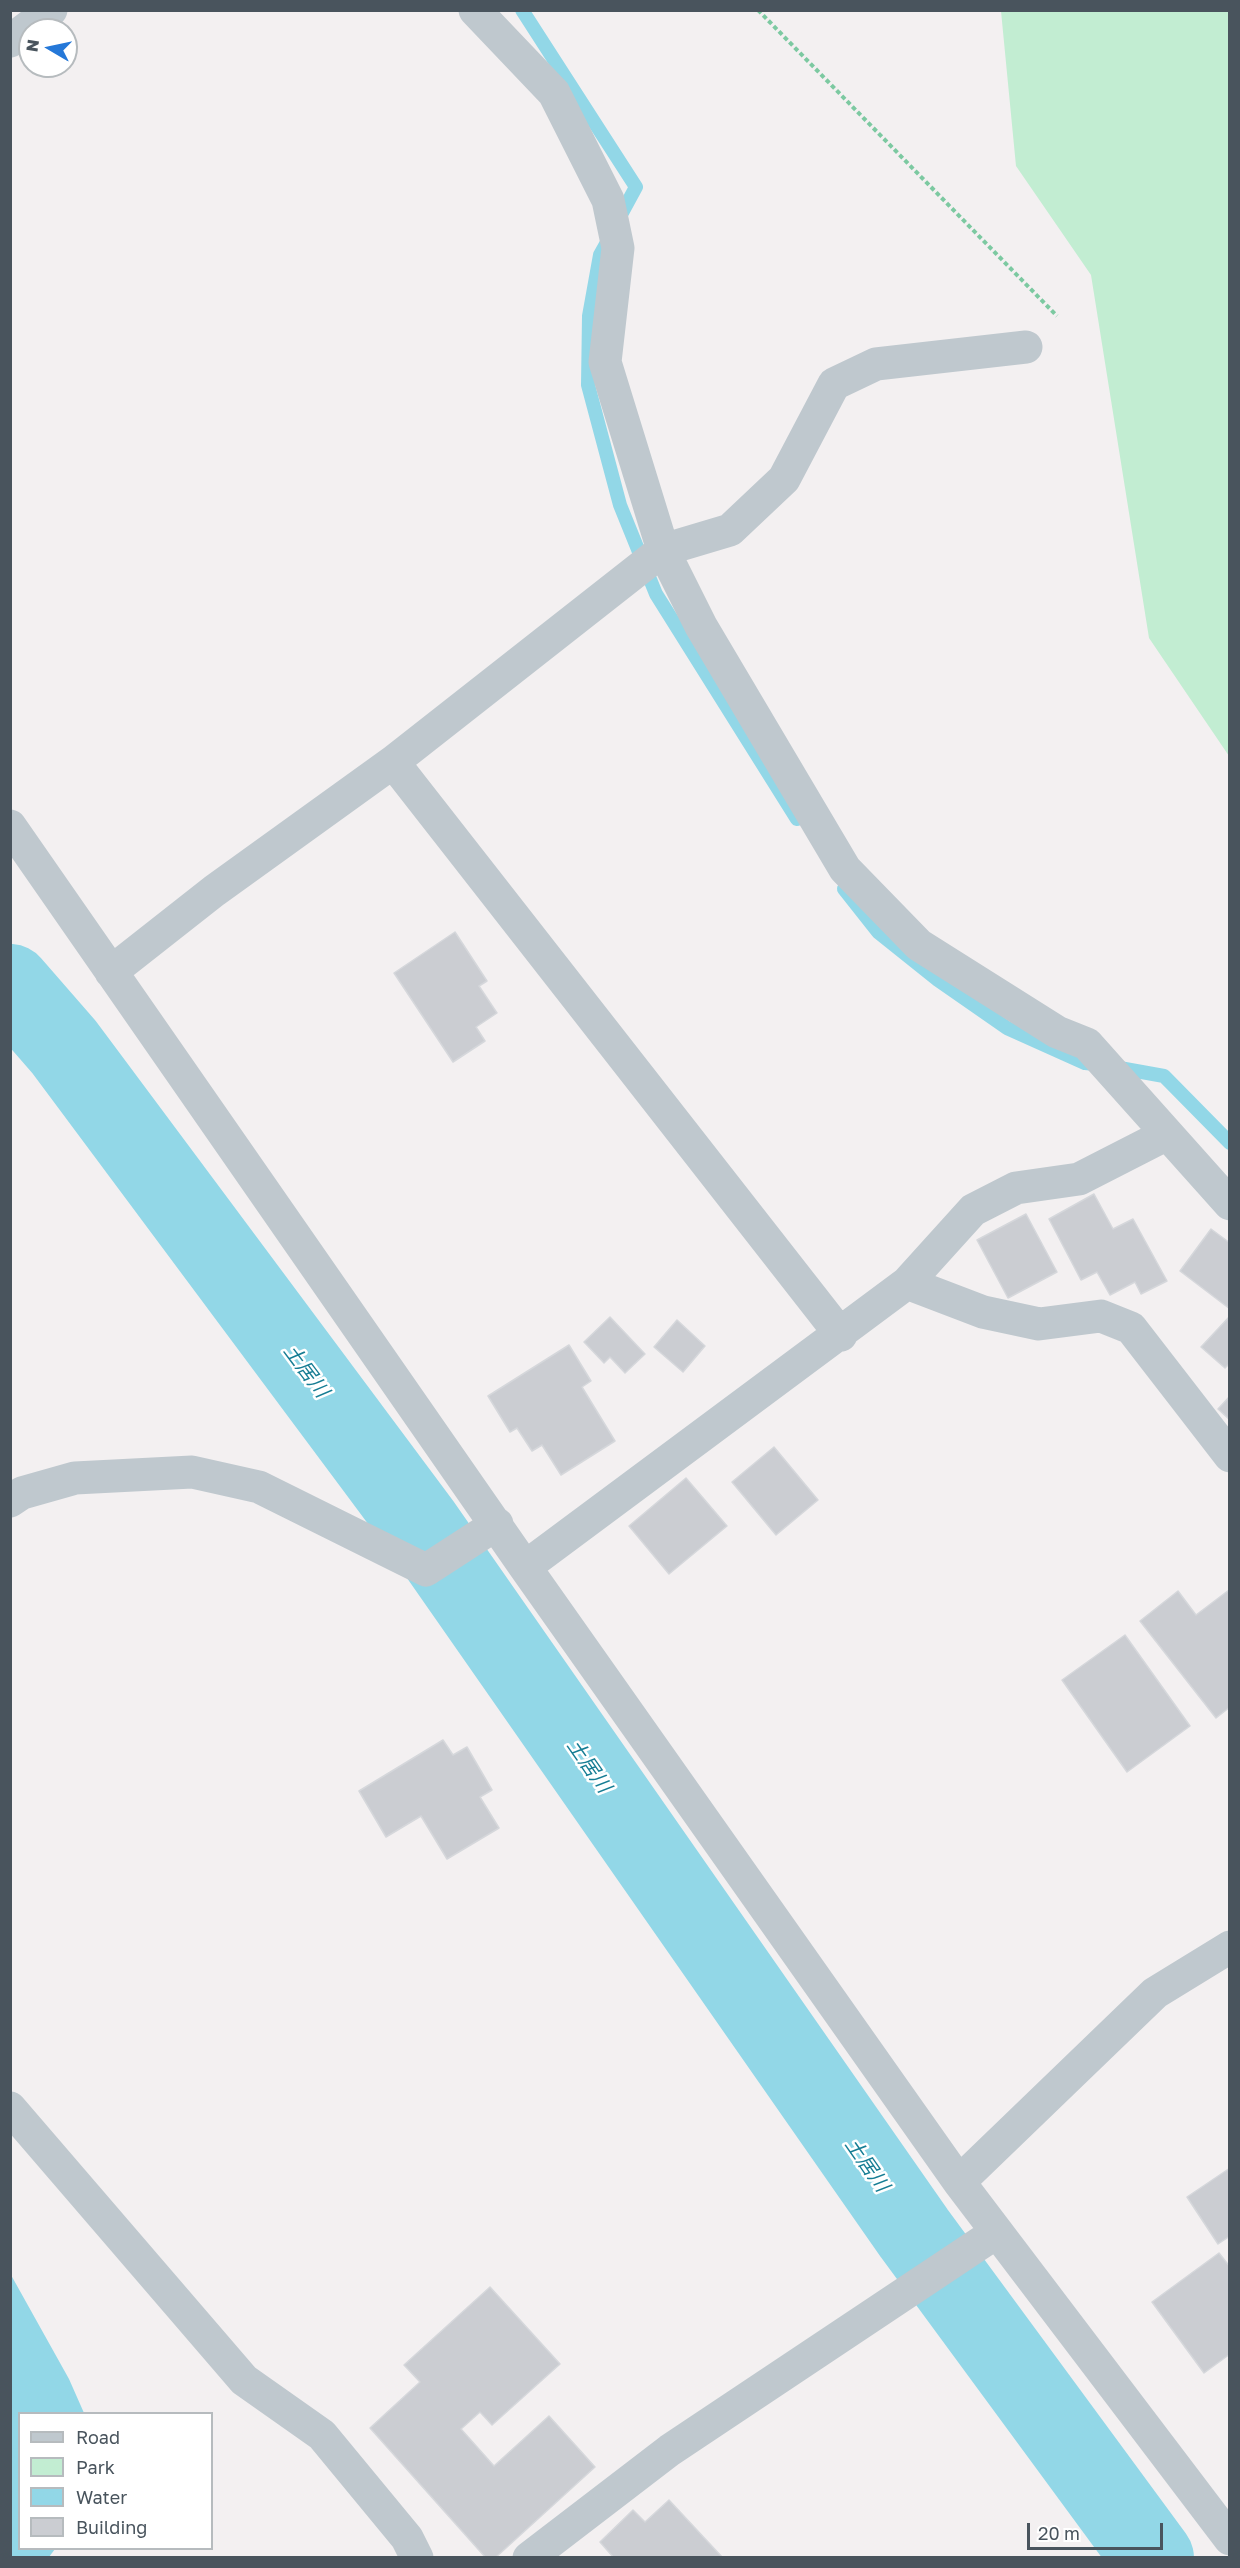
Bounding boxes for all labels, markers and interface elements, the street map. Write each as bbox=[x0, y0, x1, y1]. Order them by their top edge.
north arrow bbox=[18, 18, 78, 78]
text: N bbox=[21, 38, 43, 53]
water label: 土居川 bbox=[278, 1340, 334, 1402]
water label: 土居川 bbox=[562, 1735, 616, 1797]
water label: 土居川 bbox=[840, 2134, 894, 2196]
legend bbox=[18, 2412, 213, 2550]
text: Road bbox=[76, 2426, 120, 2448]
text: Park bbox=[76, 2456, 115, 2478]
text: Water bbox=[76, 2486, 127, 2508]
scale bar bbox=[1030, 2511, 1166, 2549]
text: Building bbox=[76, 2516, 147, 2538]
text: 20 m bbox=[1038, 2522, 1080, 2544]

